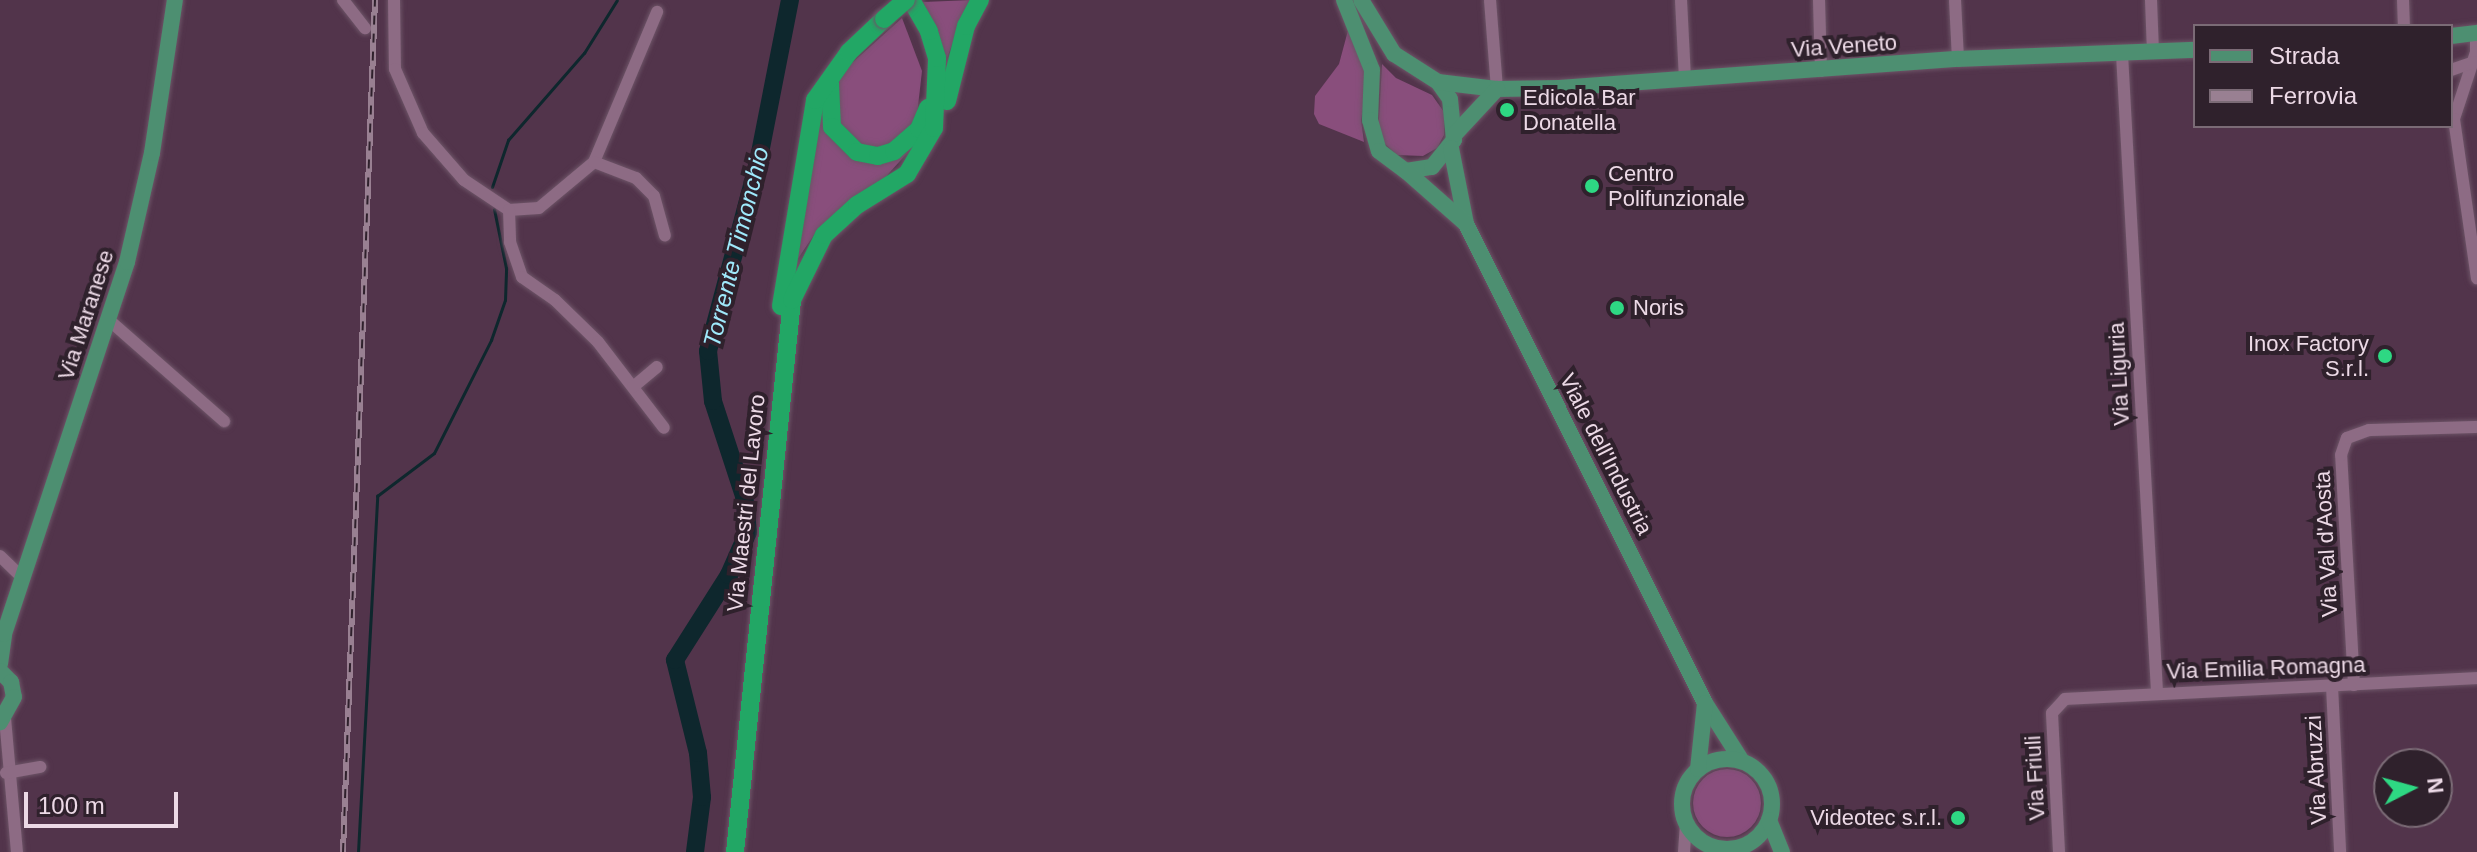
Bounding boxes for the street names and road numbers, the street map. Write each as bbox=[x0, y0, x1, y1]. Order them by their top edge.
street label: Via Veneto bbox=[1790, 29, 1898, 63]
street label: Via Maranese bbox=[53, 247, 119, 383]
street label: Via Liguria bbox=[2103, 322, 2135, 426]
street label: Viale dell'Industria bbox=[1554, 369, 1658, 539]
street label: Via Maestri del Lavoro bbox=[721, 393, 771, 613]
street label: Via Val d'Aosta bbox=[2309, 470, 2343, 618]
street label: Via Emilia Romagna bbox=[2166, 651, 2366, 685]
street label: Via Abruzzi bbox=[2300, 714, 2332, 826]
street label: Via Friuli bbox=[2020, 735, 2050, 821]

